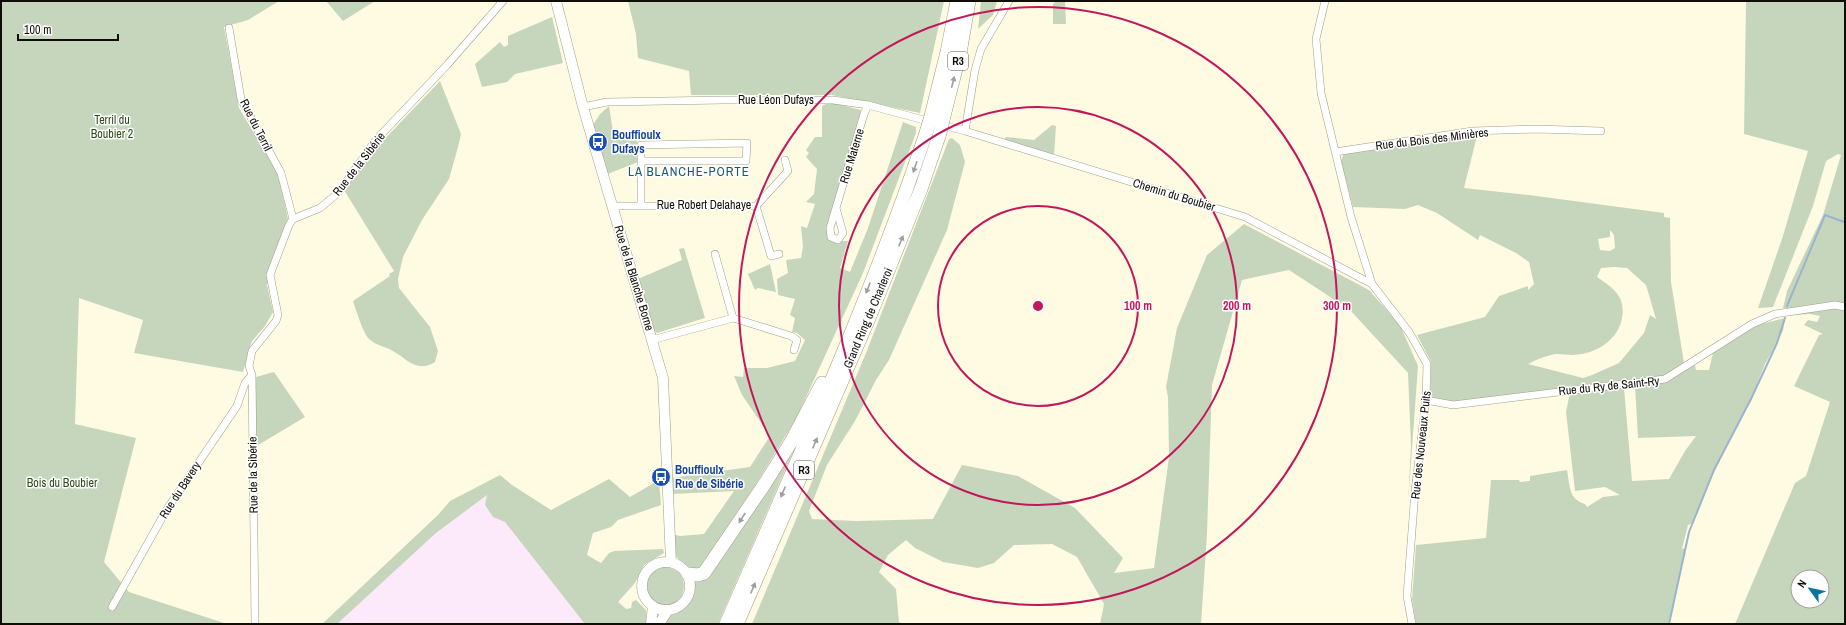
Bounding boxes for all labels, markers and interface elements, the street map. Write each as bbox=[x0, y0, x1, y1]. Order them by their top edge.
scale bar bbox=[18, 16, 118, 42]
text: 100 m bbox=[24, 22, 51, 38]
road number: R3 bbox=[948, 52, 968, 70]
one-way arrow bbox=[950, 76, 956, 88]
street label: Rue Léon Dufays bbox=[738, 92, 814, 108]
street label: Rue du Terril bbox=[236, 96, 276, 154]
park label: Terril du Boubier 2 bbox=[91, 112, 133, 142]
street label: Rue du Bois des Minières bbox=[1375, 124, 1490, 154]
street label: Rue Materne bbox=[836, 126, 868, 186]
place label: Bouffioulx Dufays bbox=[612, 127, 661, 157]
street label: Rue de la Sibérie bbox=[329, 129, 389, 199]
bus stop icon: Bouffioulx Dufays bbox=[587, 131, 609, 153]
one-way arrow bbox=[912, 161, 918, 173]
district label: LA BLANCHE-PORTE bbox=[628, 163, 750, 180]
street label: Chemin du Boubier bbox=[1131, 175, 1218, 215]
street label: Rue Robert Delahaye bbox=[657, 197, 751, 213]
street label: Rue de la Blanche Borne bbox=[610, 223, 658, 333]
one-way arrow bbox=[898, 234, 904, 246]
street label: Grand Ring de Charleroi bbox=[840, 265, 896, 371]
one-way arrow bbox=[865, 283, 871, 295]
text: 100 m bbox=[1124, 298, 1152, 314]
text: 200 m bbox=[1223, 298, 1251, 314]
text: 300 m bbox=[1323, 298, 1351, 314]
centre of rings bbox=[1031, 299, 1045, 313]
street label: Rue du Ry de Saint-Ry bbox=[1558, 373, 1660, 399]
street label: Rue des Nouveaux Puits bbox=[1407, 390, 1435, 500]
street label: Rue de la Sibérie bbox=[244, 437, 262, 513]
one-way arrow bbox=[812, 437, 818, 449]
street label: Rue du Bavery bbox=[156, 458, 204, 522]
road number: R3 bbox=[794, 461, 814, 479]
place label: Bouffioulx Rue de Sibérie bbox=[675, 462, 744, 492]
bus stop icon: Bouffioulx Rue de Sibérie bbox=[650, 466, 672, 488]
park label: Bois du Boubier bbox=[27, 475, 98, 491]
one-way arrow bbox=[780, 486, 786, 498]
one-way arrow bbox=[738, 513, 746, 523]
north arrow bbox=[1790, 569, 1830, 609]
text: N bbox=[1794, 577, 1809, 590]
one-way arrow bbox=[750, 583, 756, 594]

